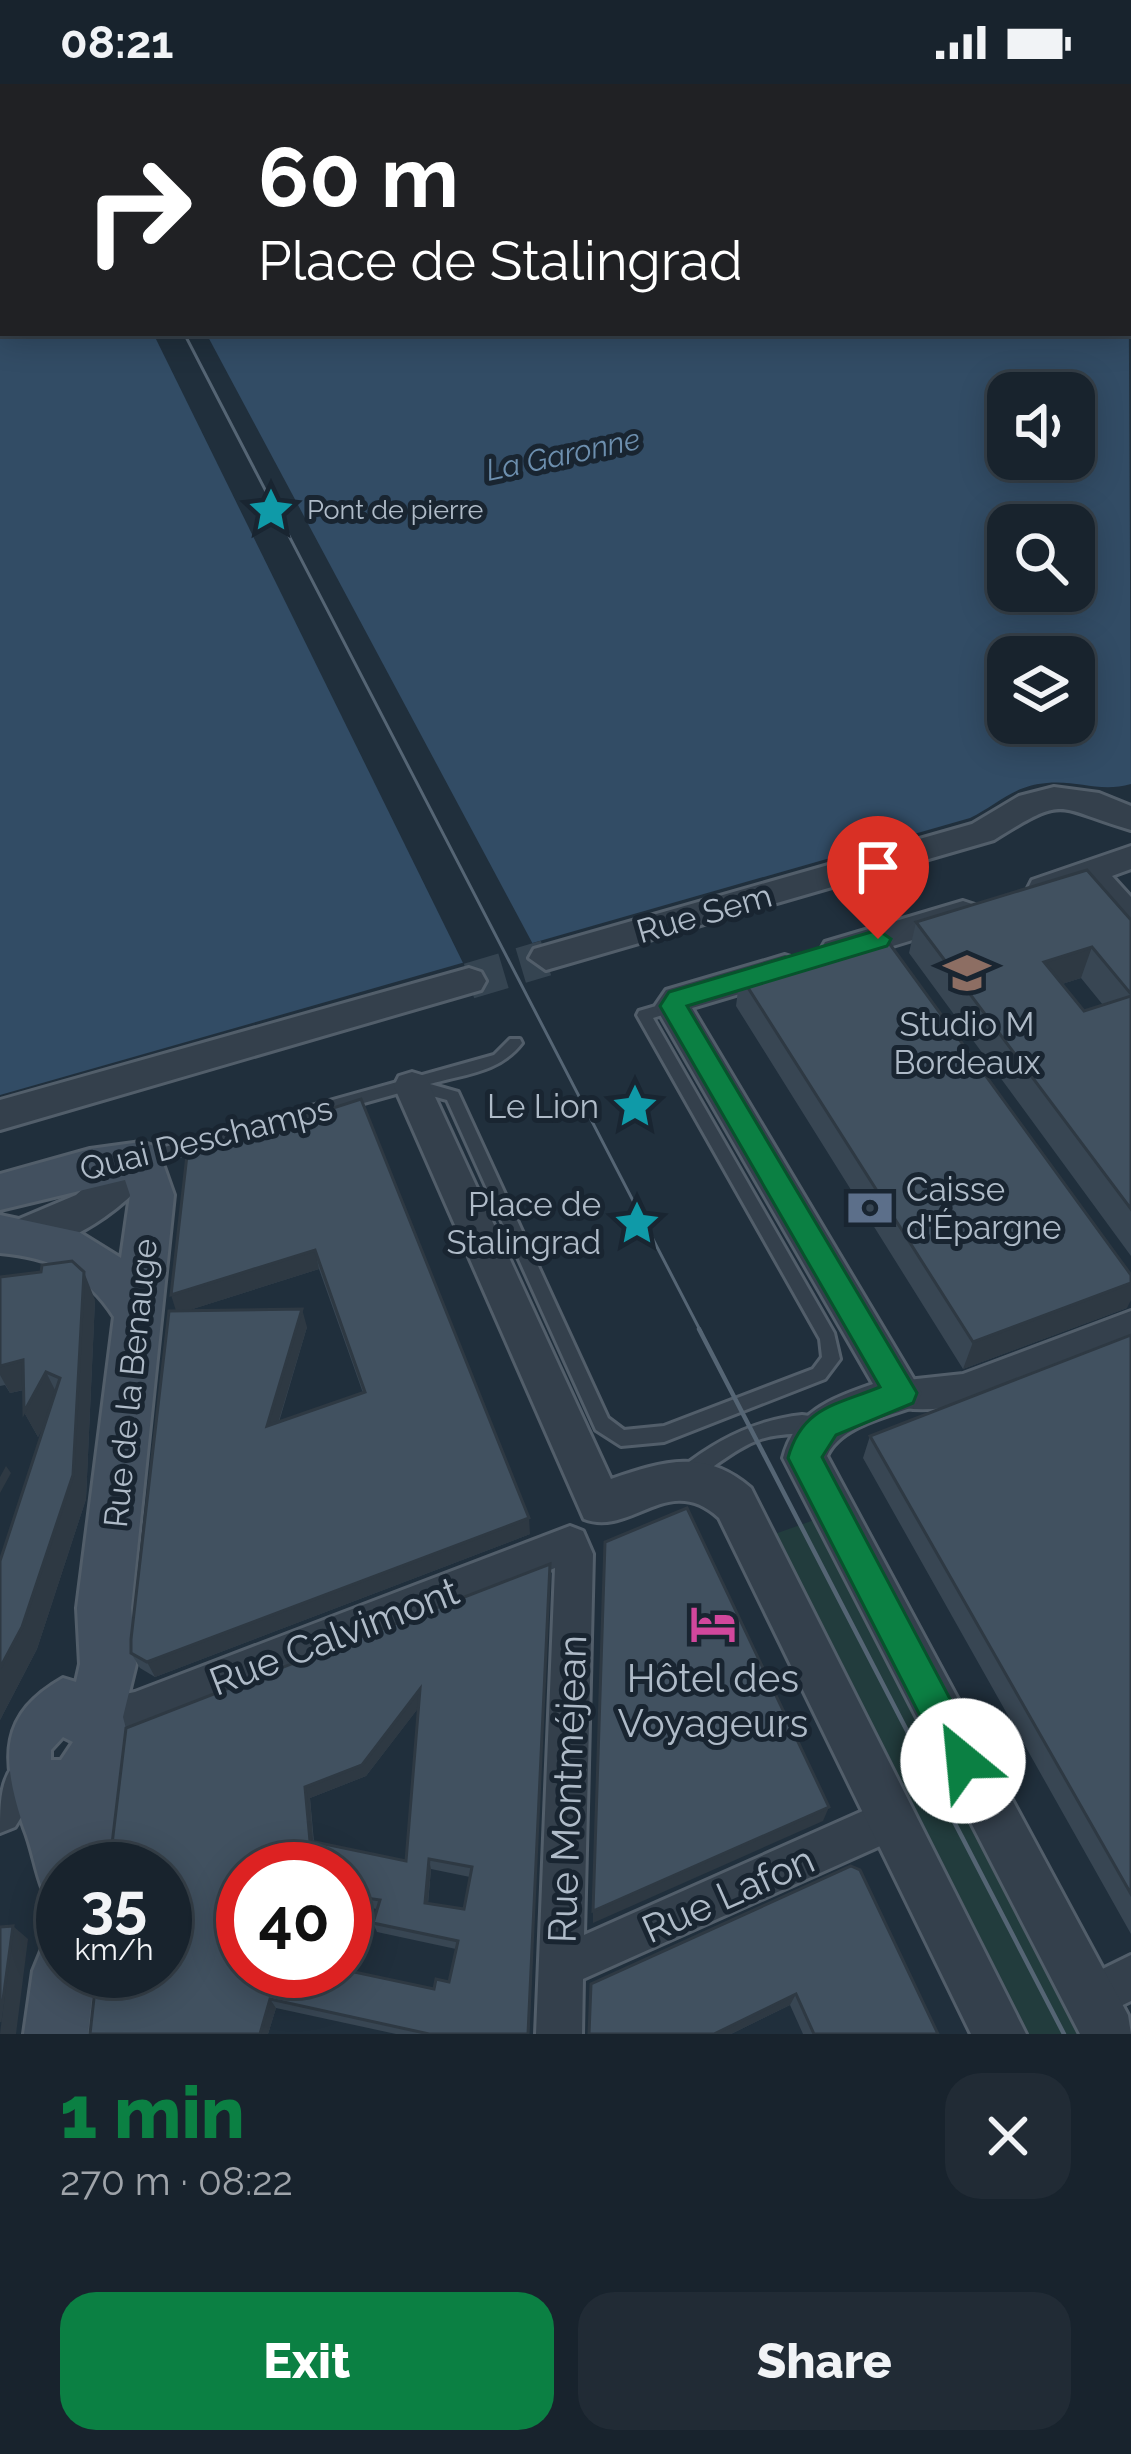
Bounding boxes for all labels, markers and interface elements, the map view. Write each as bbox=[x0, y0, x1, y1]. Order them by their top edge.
text: 08:21 bbox=[60, 16, 174, 69]
text: 60 m bbox=[258, 128, 459, 227]
icon: right bbox=[60, 132, 216, 288]
text: Place de Stalingrad bbox=[258, 229, 743, 293]
map controls bbox=[987, 372, 1095, 744]
button: sound bbox=[987, 372, 1095, 480]
water label: La Garonne bbox=[483, 421, 643, 488]
place icon: Pont de pierre bbox=[246, 485, 296, 535]
place label: Pont de pierre bbox=[307, 494, 484, 525]
button: search bbox=[987, 504, 1095, 612]
button: layers bbox=[987, 636, 1095, 744]
pin bbox=[827, 816, 929, 939]
icon: arrive bbox=[845, 834, 911, 900]
street label: Rue Sem bbox=[632, 876, 776, 951]
school or university icon: Studio M Bordeaux bbox=[942, 948, 992, 998]
place label: Studio M Bordeaux bbox=[894, 1005, 1041, 1082]
place icon: Le Lion bbox=[610, 1081, 660, 1131]
place label: Le Lion bbox=[487, 1087, 599, 1126]
street label: Quai Deschamps bbox=[76, 1088, 336, 1189]
place label: Caisse d'Épargne bbox=[906, 1170, 1061, 1247]
bank icon: Caisse d'Épargne bbox=[845, 1183, 895, 1233]
place label: Place de Stalingrad bbox=[446, 1185, 601, 1262]
place icon: Place de Stalingrad bbox=[612, 1198, 662, 1248]
street label: Rue de la Benauge bbox=[96, 1237, 165, 1529]
street label: Rue Calvimont bbox=[203, 1567, 465, 1705]
hotel icon: Hôtel des Voyageurs bbox=[688, 1599, 738, 1649]
street label: Rue Montméjean bbox=[539, 1634, 595, 1944]
place label: Hôtel des Voyageurs bbox=[618, 1655, 808, 1746]
position arrow bbox=[900, 1698, 1026, 1824]
street label: Rue Lafon bbox=[635, 1836, 821, 1952]
speed limit sign: 40 bbox=[216, 1842, 372, 1998]
text: 35 bbox=[81, 1870, 147, 1940]
text: km/h bbox=[74, 1932, 154, 1967]
text: 1 min bbox=[60, 2070, 245, 2155]
button: close bbox=[945, 2073, 1071, 2199]
text: 270 m · 08:22 bbox=[60, 2158, 293, 2204]
button: Exit bbox=[60, 2292, 554, 2430]
button: Share bbox=[578, 2292, 1071, 2430]

